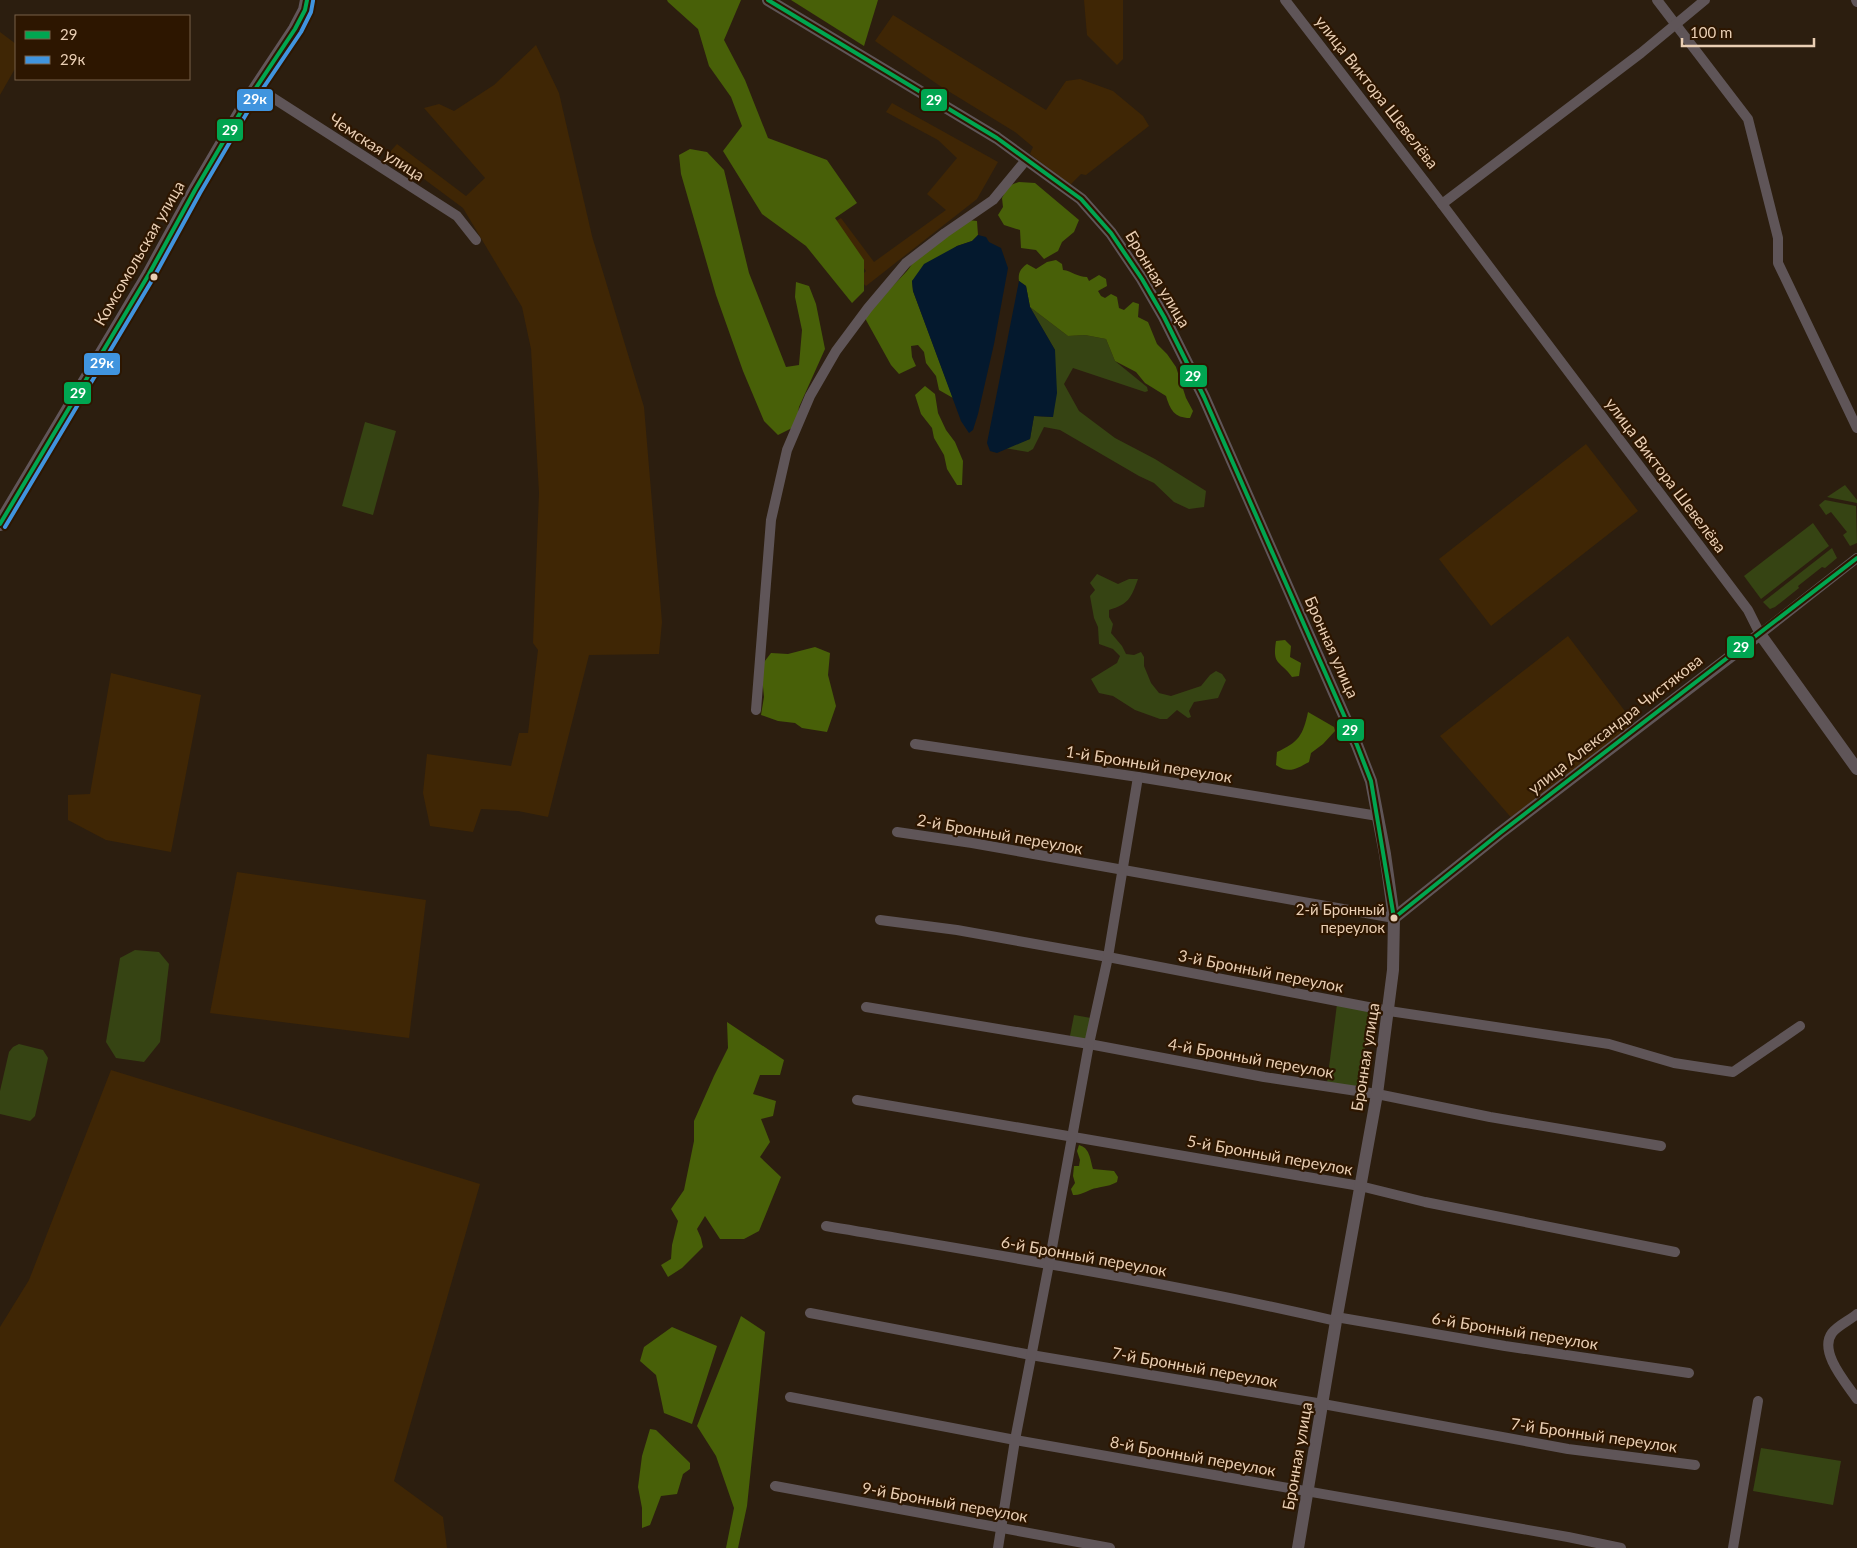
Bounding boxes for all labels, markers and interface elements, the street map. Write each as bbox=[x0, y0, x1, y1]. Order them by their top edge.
street label: улица Виктора Шевелёва bbox=[1312, 11, 1443, 172]
legend bbox=[15, 15, 190, 80]
scale bar bbox=[1682, 15, 1814, 47]
text: 100 m bbox=[1690, 23, 1732, 41]
text: 29 bbox=[60, 25, 77, 43]
text: 29к bbox=[60, 50, 85, 68]
line badge: 29к bbox=[236, 88, 274, 112]
line badge: 29 bbox=[920, 88, 948, 112]
text: 29к bbox=[243, 90, 267, 107]
text: 29 bbox=[926, 91, 942, 108]
street label: Чемская улица bbox=[326, 109, 428, 184]
line badge: 29 bbox=[216, 118, 244, 142]
text: 29 bbox=[222, 121, 238, 138]
street label: Комсомольская улица bbox=[89, 177, 188, 328]
street label: Бронная улица bbox=[1122, 227, 1195, 331]
unlabelled marker bbox=[149, 272, 159, 282]
line badge: 29к bbox=[83, 352, 121, 376]
text: 29к bbox=[90, 354, 114, 371]
line badge: 29 bbox=[1179, 364, 1208, 388]
text: 29 bbox=[1185, 367, 1201, 384]
line badge: 29 bbox=[63, 381, 92, 405]
text: 29 bbox=[70, 384, 86, 401]
street label: улица Виктора Шевелёва bbox=[1602, 394, 1731, 556]
street label: Бронная улица bbox=[1302, 593, 1363, 701]
line badge: 29 bbox=[1726, 635, 1755, 659]
text: 29 bbox=[1733, 638, 1749, 655]
street label: улица Александра Чистякова bbox=[1524, 650, 1706, 798]
line badge: 29 bbox=[1336, 718, 1365, 742]
text: 29 bbox=[1342, 721, 1358, 738]
street label: 1-й Бронный переулок bbox=[1065, 741, 1234, 786]
street label: 2-й Бронный переулок bbox=[916, 810, 1085, 858]
place label: 2-й Бронный переулок bbox=[1296, 900, 1385, 936]
marker: 2-й Бронный переулок bbox=[1389, 913, 1399, 923]
street label: 3-й Бронный переулок bbox=[1177, 945, 1346, 996]
street label: Бронная улица bbox=[1347, 1001, 1382, 1112]
street label: 4-й Бронный переулок bbox=[1167, 1034, 1336, 1082]
street label: 5-й Бронный переулок bbox=[1186, 1131, 1355, 1179]
street label: 6-й Бронный переулок bbox=[1000, 1232, 1169, 1280]
street label: 6-й Бронный переулок bbox=[1431, 1308, 1600, 1353]
street label: 7-й Бронный переулок bbox=[1111, 1343, 1280, 1391]
street label: Бронная улица bbox=[1278, 1400, 1315, 1511]
street label: 7-й Бронный переулок bbox=[1510, 1413, 1679, 1456]
street label: 8-й Бронный переулок bbox=[1109, 1432, 1278, 1480]
street label: 9-й Бронный переулок bbox=[861, 1478, 1030, 1526]

